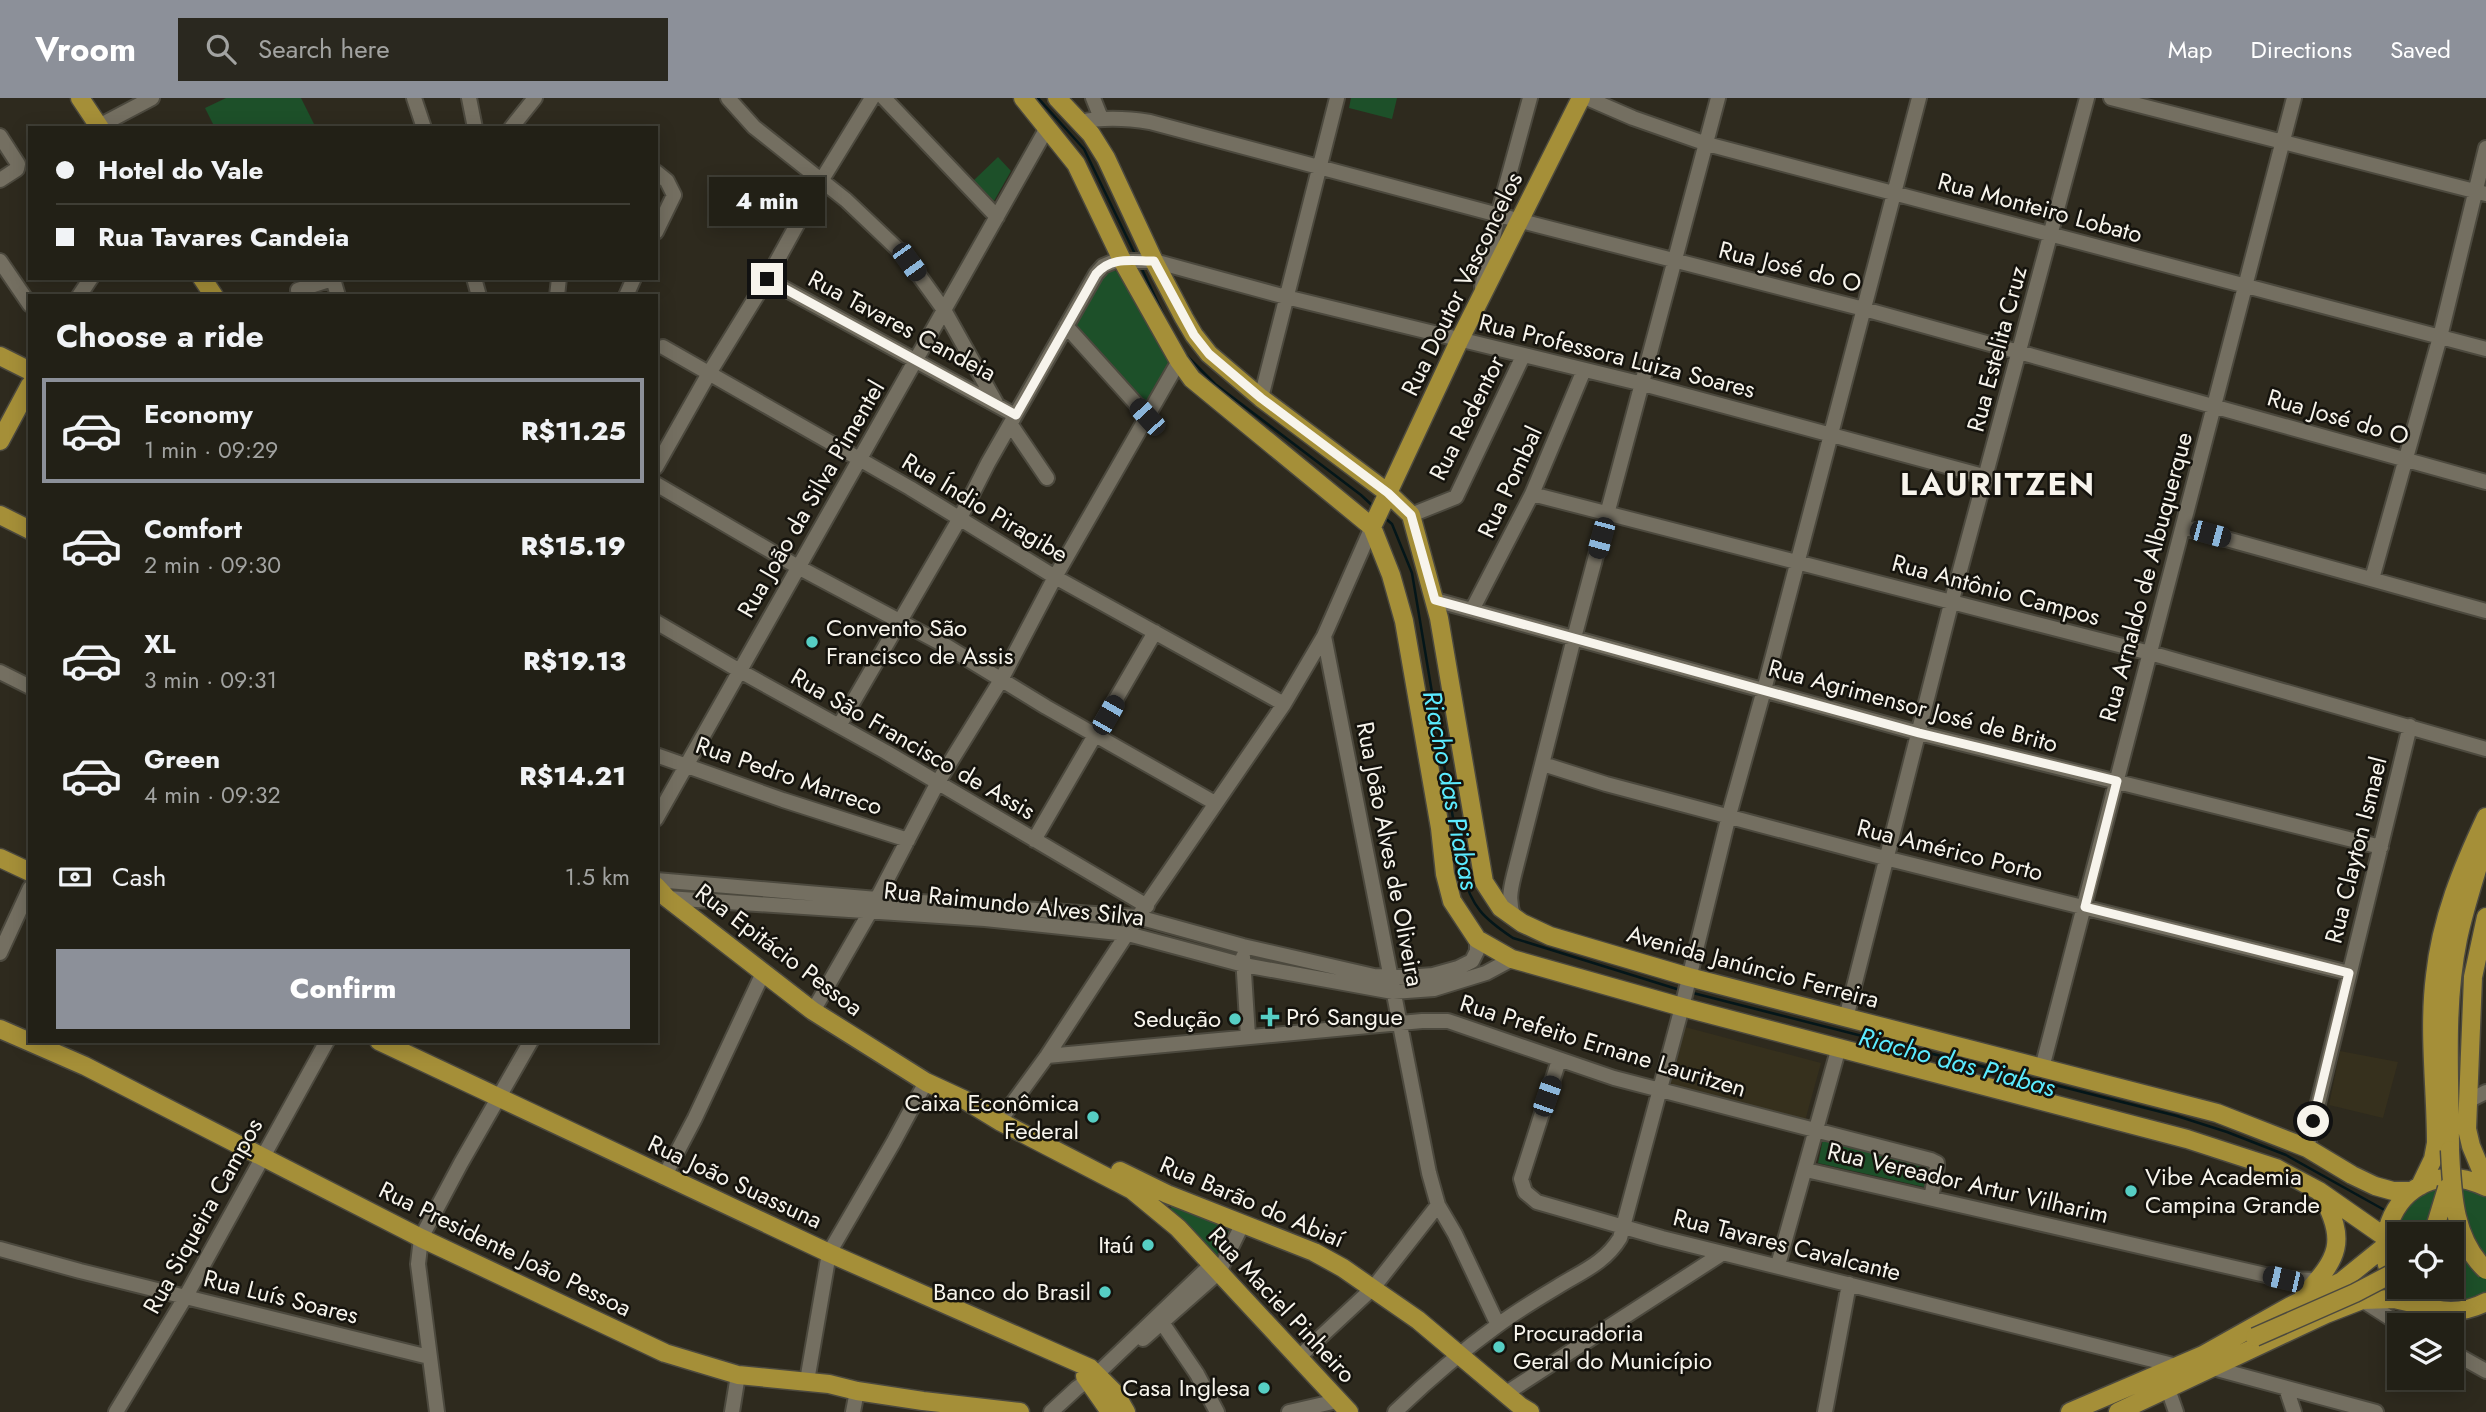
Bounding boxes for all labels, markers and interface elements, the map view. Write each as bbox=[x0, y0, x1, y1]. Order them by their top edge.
search box bbox=[178, 18, 668, 81]
text: Vroom bbox=[35, 26, 136, 73]
icon: search bbox=[202, 30, 240, 68]
text: Search here bbox=[258, 30, 390, 68]
text: Map bbox=[2168, 32, 2213, 67]
text: Directions bbox=[2251, 32, 2352, 67]
text: Saved bbox=[2390, 32, 2451, 67]
text: Hotel do Vale bbox=[98, 151, 263, 189]
street label: Rua Monteiro Lobato bbox=[1934, 163, 2146, 252]
street label: Rua Doutor Vasconcelos bbox=[1392, 166, 1531, 402]
callout: 4 min bbox=[709, 178, 825, 226]
text: 4 min bbox=[736, 184, 798, 218]
text: Rua Tavares Candeia bbox=[98, 218, 349, 256]
street label: Rua José do O bbox=[1715, 232, 1865, 301]
car bbox=[889, 239, 930, 285]
street label: Rua Tavares Candeia bbox=[802, 261, 1003, 390]
street label: Rua Estelita Cruz bbox=[1958, 262, 2035, 436]
route end bbox=[751, 263, 783, 295]
street label: Rua Professora Luiza Soares bbox=[1475, 304, 1759, 407]
text: Choose a ride bbox=[56, 313, 264, 359]
street label: Rua Redentor bbox=[1420, 348, 1513, 486]
street label: Rua João da Silva Pimentel bbox=[728, 374, 893, 624]
street label: Rua José do O bbox=[2263, 380, 2413, 453]
car bbox=[1126, 394, 1169, 440]
text: Economy bbox=[144, 395, 253, 433]
icon: car bbox=[60, 399, 123, 462]
text: R$11.25 bbox=[521, 412, 626, 450]
street label: Rua Pombal bbox=[1468, 420, 1551, 543]
street label: Rua Arnaldo de Albuquerque bbox=[2090, 428, 2201, 726]
text: 1 min · 09:29 bbox=[144, 433, 278, 467]
street label: Rua Índio Piragibe bbox=[895, 444, 1075, 571]
district label: LAURITZEN bbox=[1900, 461, 2096, 507]
text: Comfort bbox=[144, 510, 242, 548]
icon: car bbox=[60, 514, 123, 577]
car bbox=[1586, 515, 1617, 561]
car bbox=[2187, 518, 2234, 550]
text: R$15.19 bbox=[521, 527, 626, 565]
street label: Rua Antônio Campos bbox=[1888, 545, 2104, 634]
text: 2 min · 09:30 bbox=[144, 548, 281, 582]
place label: Convento São Francisco de Assis bbox=[826, 610, 1013, 673]
text: XL bbox=[144, 625, 176, 663]
icon: car bbox=[60, 629, 123, 692]
marker: Convento São Francisco de Assis bbox=[804, 634, 820, 650]
text: R$19.13 bbox=[523, 642, 626, 680]
street label: Rua Agrimensor José de Brito bbox=[1764, 650, 2062, 761]
street label: Rua São Francisco de Assis bbox=[784, 659, 1042, 828]
text: 3 min · 09:31 bbox=[144, 663, 277, 697]
water label: Riacho das Piabas bbox=[1413, 687, 1489, 894]
car bbox=[1089, 692, 1128, 738]
street label: Rua João Alves de Oliveira bbox=[1348, 719, 1433, 989]
street label: Rua Pedro Marreco bbox=[691, 727, 887, 824]
text: Green bbox=[144, 740, 220, 778]
icon: car bbox=[60, 744, 123, 807]
street label: Rua Clayton Ismael bbox=[2315, 753, 2396, 947]
text: R$14.21 bbox=[519, 757, 626, 795]
text: 4 min · 09:32 bbox=[144, 778, 281, 812]
street label: Rua Américo Porto bbox=[1853, 809, 2047, 890]
icon: cash bbox=[56, 858, 94, 896]
text: Cash bbox=[112, 858, 166, 896]
text: 1.5 km bbox=[565, 860, 630, 894]
street label: Rua Raimundo Alves Silva bbox=[882, 872, 1146, 935]
street label: Rua Epitácio Pessoa bbox=[688, 875, 871, 1024]
street label: Avenida Janúncio Ferreira bbox=[1623, 916, 1883, 1017]
button: Confirm bbox=[56, 949, 630, 1029]
street label: Rua Prefeito Ernane Lauritzen bbox=[1456, 985, 1751, 1106]
place label: Pró Sangue bbox=[1286, 999, 1403, 1034]
place label: Sedução bbox=[1133, 1001, 1221, 1036]
marker: Pró Sangue bbox=[1260, 1007, 1280, 1027]
marker: Sedução bbox=[1227, 1011, 1243, 1027]
water label: Riacho das Piabas bbox=[1854, 1017, 2060, 1107]
car bbox=[1531, 1073, 1564, 1119]
place label: Caixa Econômica Federal bbox=[904, 1085, 1079, 1148]
route start bbox=[2297, 1105, 2329, 1137]
marker: Caixa Econômica Federal bbox=[1085, 1109, 1101, 1125]
street label: Rua Siqueira Campos bbox=[134, 1111, 271, 1320]
street label: Rua João Suassuna bbox=[642, 1126, 828, 1237]
street label: Rua Vereador Artur Vilharim bbox=[1824, 1133, 2112, 1232]
street label: Rua Barão do Abiaí bbox=[1154, 1147, 1351, 1257]
place label: Vibe Academia Campina Grande bbox=[2145, 1159, 2320, 1222]
street label: Rua Presidente João Pessoa bbox=[373, 1172, 637, 1325]
marker: Vibe Academia Campina Grande bbox=[2123, 1183, 2139, 1199]
street label: Rua Tavares Cavalcante bbox=[1670, 1199, 1905, 1290]
street label: Rua Maciel Pinheiro bbox=[1200, 1219, 1364, 1391]
map controls bbox=[2387, 1222, 2464, 1390]
button: locate bbox=[2387, 1222, 2464, 1299]
place label: Itaú bbox=[1098, 1227, 1134, 1262]
marker: Itaú bbox=[1140, 1237, 1156, 1253]
street label: Rua Luís Soares bbox=[200, 1260, 362, 1333]
car bbox=[2261, 1264, 2306, 1294]
place label: Banco do Brasil bbox=[933, 1274, 1091, 1309]
marker: Banco do Brasil bbox=[1097, 1284, 1113, 1300]
button: layers bbox=[2387, 1313, 2464, 1390]
place label: Procuradoria Geral do Município bbox=[1513, 1315, 1712, 1378]
marker: Procuradoria Geral do Município bbox=[1491, 1339, 1507, 1355]
place label: Casa Inglesa bbox=[1122, 1370, 1250, 1405]
marker: Casa Inglesa bbox=[1256, 1380, 1272, 1396]

